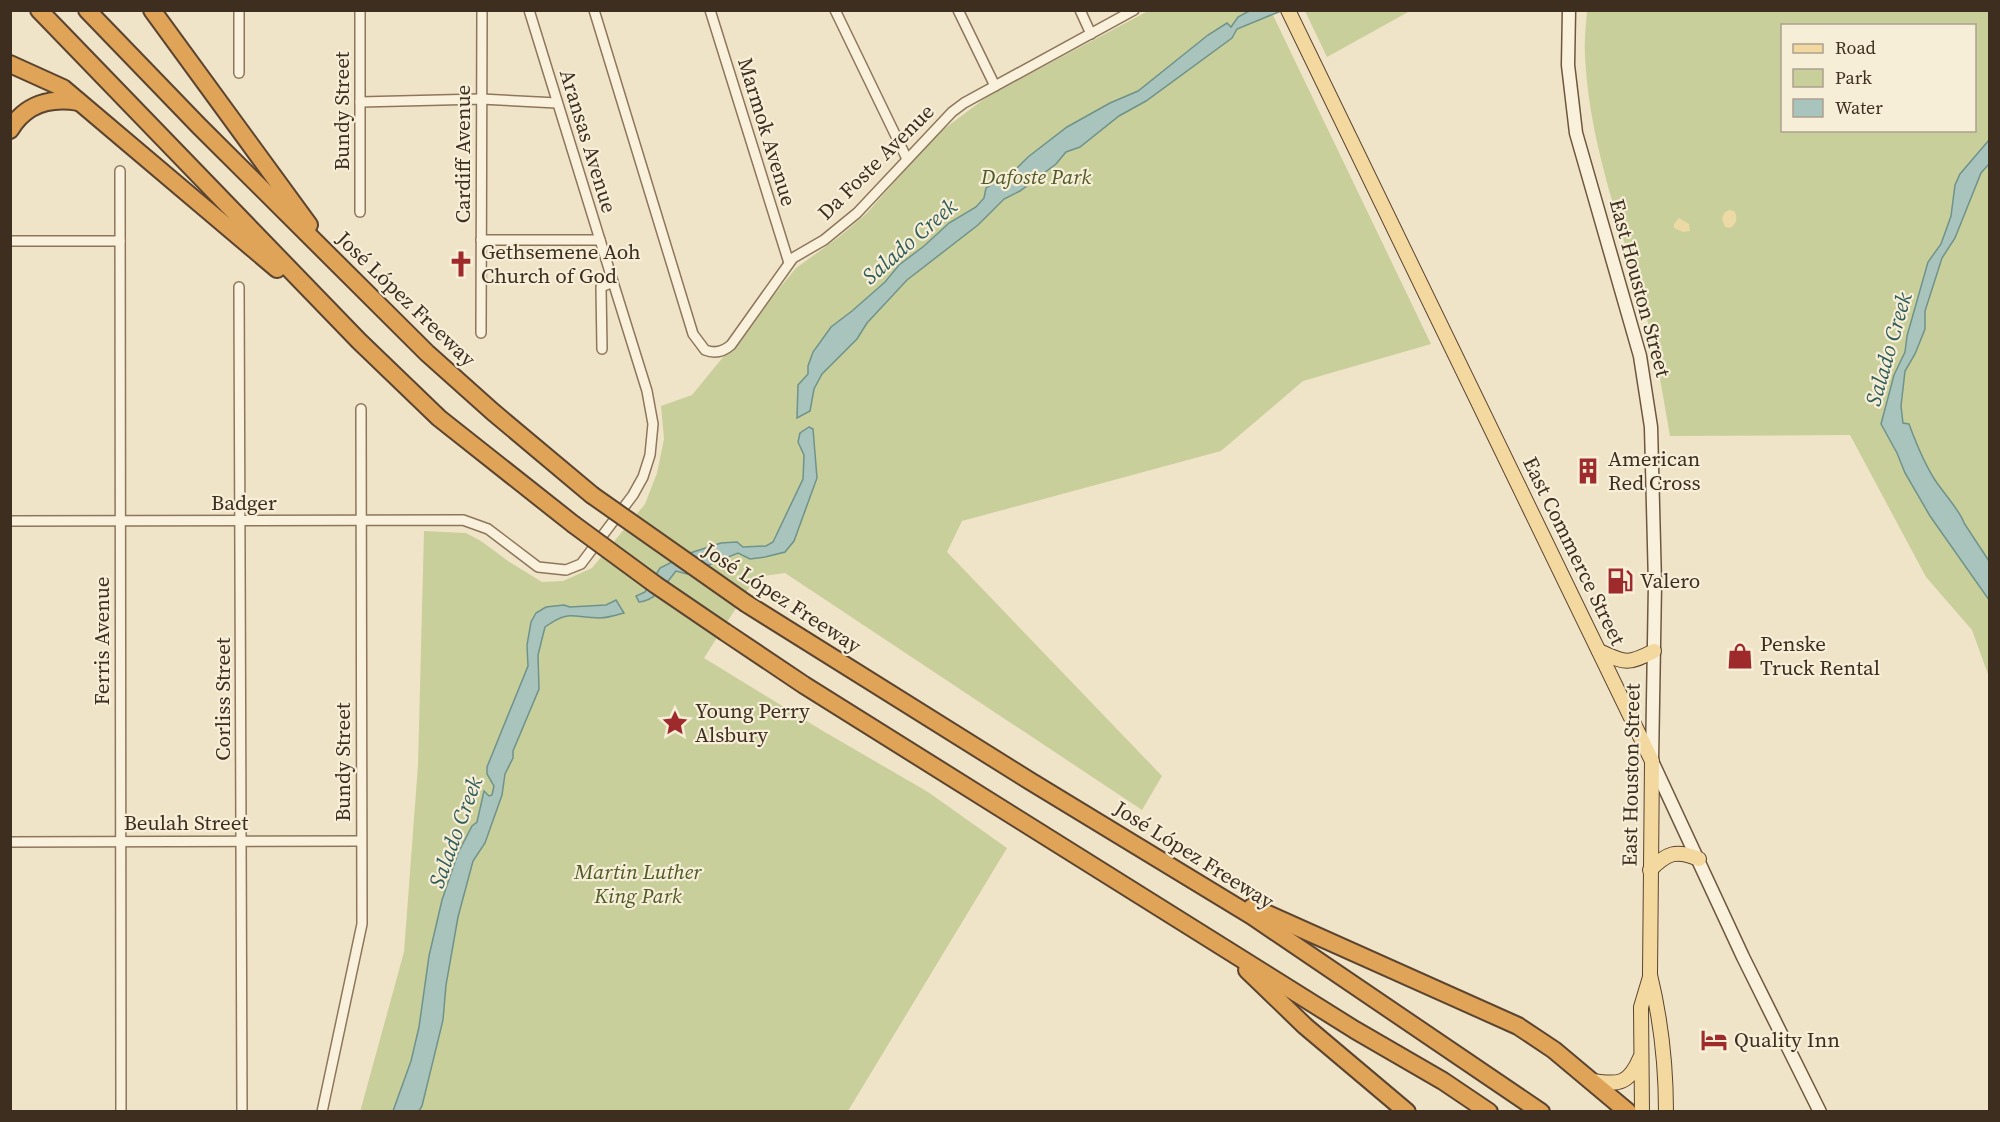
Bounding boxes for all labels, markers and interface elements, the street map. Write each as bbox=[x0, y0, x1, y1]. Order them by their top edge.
legend bbox=[1781, 24, 1976, 132]
text: Road bbox=[1835, 35, 1876, 60]
street label: Bundy Street bbox=[327, 51, 356, 171]
street label: Marmok Avenue bbox=[731, 54, 804, 210]
text: Park bbox=[1835, 65, 1872, 90]
street label: Aransas Avenue bbox=[553, 66, 624, 216]
street label: Cardiff Avenue bbox=[448, 85, 477, 223]
text: Water bbox=[1835, 95, 1883, 120]
street label: Da Foste Avenue bbox=[811, 97, 940, 226]
park label: Dafoste Park bbox=[980, 162, 1091, 191]
water label: Salado Creek bbox=[855, 191, 963, 291]
street label: East Houston Street bbox=[1603, 196, 1678, 380]
street label: José López Freeway bbox=[330, 224, 483, 373]
place label: Gethsemene Aoh Church of God bbox=[481, 237, 641, 290]
church icon: Gethsemene Aoh Church of God bbox=[446, 249, 476, 279]
water label: Salado Creek bbox=[1857, 288, 1919, 409]
place label: American Red Cross bbox=[1608, 444, 1701, 497]
street label: East Commerce Street bbox=[1516, 452, 1633, 650]
building icon: American Red Cross bbox=[1573, 456, 1603, 486]
street label: Badger bbox=[211, 488, 277, 517]
street label: José López Freeway bbox=[697, 535, 867, 660]
fuel station icon: Valero bbox=[1605, 566, 1635, 596]
place label: Valero bbox=[1640, 566, 1700, 595]
street label: Ferris Avenue bbox=[87, 577, 116, 705]
place label: Penske Truck Rental bbox=[1760, 629, 1880, 682]
street label: Corliss Street bbox=[208, 637, 237, 761]
shop icon: Penske Truck Rental bbox=[1725, 641, 1755, 671]
street label: East Houston Street bbox=[1614, 683, 1647, 867]
place label: Young Perry Alsbury bbox=[695, 696, 810, 749]
street label: Bundy Street bbox=[328, 702, 357, 822]
place icon: Young Perry Alsbury bbox=[660, 708, 690, 738]
water label: Salado Creek bbox=[421, 771, 489, 892]
street label: José López Freeway bbox=[1108, 793, 1280, 916]
street label: Beulah Street bbox=[124, 808, 249, 837]
park label: Martin Luther King Park bbox=[573, 857, 702, 910]
hotel icon: Quality Inn bbox=[1699, 1025, 1729, 1055]
place label: Quality Inn bbox=[1734, 1025, 1840, 1054]

